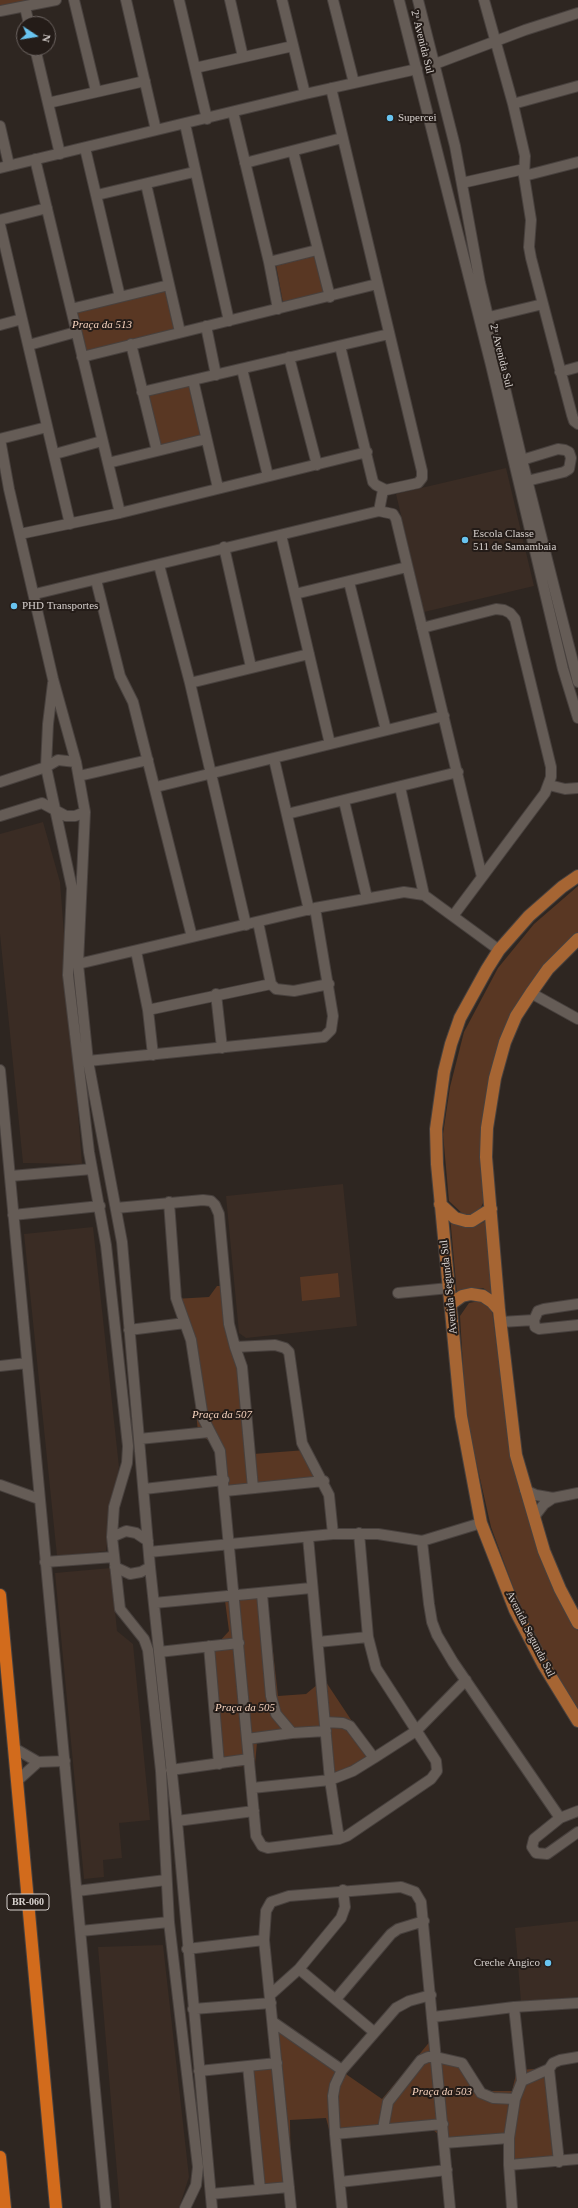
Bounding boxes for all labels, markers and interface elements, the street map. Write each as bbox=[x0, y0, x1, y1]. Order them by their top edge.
street label: 2ᵃ Avenida Sul bbox=[408, 9, 436, 75]
north arrow bbox=[16, 16, 56, 56]
text: N bbox=[40, 33, 53, 43]
place label: Supercei bbox=[398, 111, 436, 125]
marker: Supercei bbox=[385, 113, 395, 123]
park label: Praça da 513 bbox=[72, 318, 132, 332]
street label: 2ᵃ Avenida Sul bbox=[487, 323, 515, 389]
place label: Escola Classe 511 de Samambaia bbox=[473, 527, 556, 553]
marker: Escola Classe 511 de Samambaia bbox=[460, 535, 470, 545]
place label: PHD Transportes bbox=[22, 599, 98, 613]
marker: PHD Transportes bbox=[9, 601, 19, 611]
street label: Avenida Segunda Sul bbox=[437, 1239, 461, 1335]
park label: Praça da 507 bbox=[192, 1408, 252, 1422]
street label: Avenida Segunda Sul bbox=[503, 1589, 557, 1679]
park label: Praça da 505 bbox=[215, 1701, 275, 1715]
road number: BR-060 bbox=[7, 1894, 49, 1910]
place label: Creche Angico bbox=[474, 1956, 540, 1970]
marker: Creche Angico bbox=[543, 1958, 553, 1968]
park label: Praça da 503 bbox=[412, 2085, 472, 2099]

